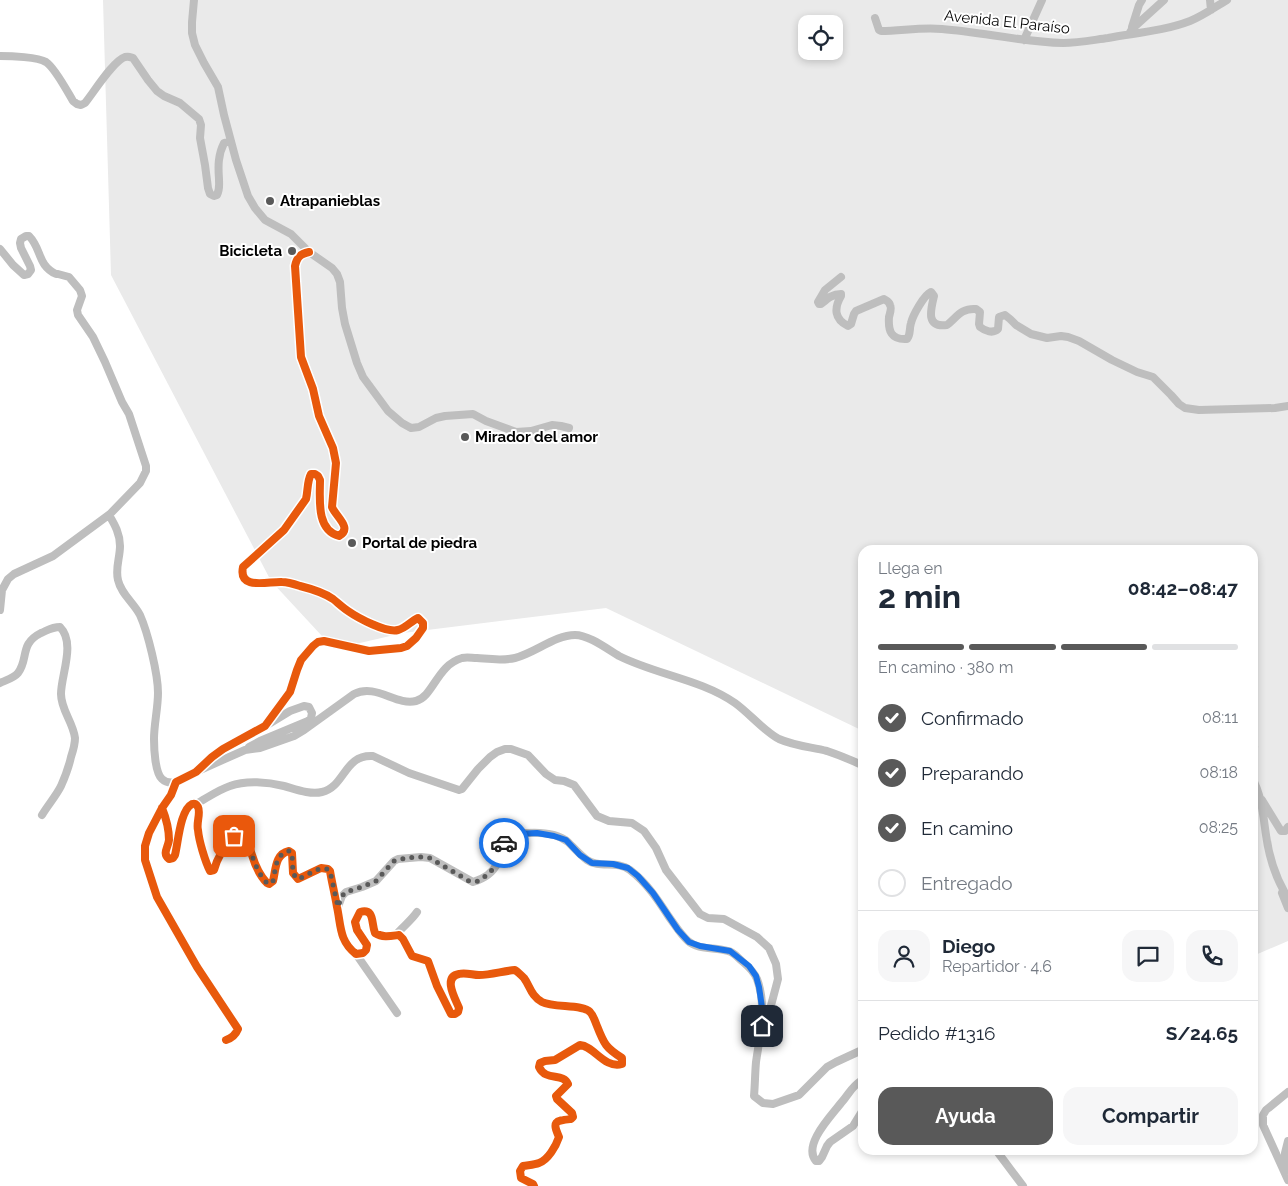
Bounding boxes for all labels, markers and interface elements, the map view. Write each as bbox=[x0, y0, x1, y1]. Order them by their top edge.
street label: Avenida El Paraíso bbox=[943, 6, 1071, 38]
map controls bbox=[798, 15, 843, 60]
button: locate bbox=[798, 15, 843, 60]
place label: Atrapanieblas bbox=[280, 192, 380, 210]
marker: Atrapanieblas bbox=[264, 195, 276, 207]
place label: Bicicleta bbox=[219, 242, 282, 260]
marker: Bicicleta bbox=[286, 245, 298, 257]
place label: Mirador del amor bbox=[475, 428, 598, 446]
marker: Mirador del amor bbox=[459, 431, 471, 443]
place label: Portal de piedra bbox=[362, 534, 477, 552]
marker: Portal de piedra bbox=[346, 537, 358, 549]
text: Llega en bbox=[878, 559, 942, 578]
text: 08:42–08:47 bbox=[1128, 577, 1238, 599]
text: 2 min bbox=[878, 578, 961, 615]
text: En camino · 380 m bbox=[878, 658, 1013, 677]
icon: check bbox=[878, 704, 906, 732]
text: Confirmado bbox=[921, 707, 1024, 729]
text: 08:11 bbox=[1202, 708, 1238, 727]
icon: check bbox=[878, 759, 906, 787]
text: Preparando bbox=[921, 762, 1024, 784]
text: 08:18 bbox=[1199, 763, 1238, 782]
icon: check bbox=[878, 814, 906, 842]
pin bbox=[213, 815, 255, 857]
text: En camino bbox=[921, 817, 1013, 839]
courier bbox=[479, 818, 529, 868]
text: 08:25 bbox=[1199, 818, 1238, 837]
icon: bag bbox=[220, 822, 248, 850]
icon: car bbox=[490, 829, 518, 857]
text: Entregado bbox=[921, 872, 1013, 894]
button: person bbox=[878, 930, 930, 982]
button: chat bbox=[1122, 930, 1174, 982]
button: phone bbox=[1186, 930, 1238, 982]
text: Diego bbox=[942, 935, 995, 957]
text: Repartidor · 4.6 bbox=[942, 957, 1052, 976]
pin bbox=[741, 1005, 783, 1047]
icon: home bbox=[748, 1012, 776, 1040]
text: Pedido #1316 bbox=[878, 1022, 996, 1044]
text: S/24.65 bbox=[1166, 1022, 1238, 1044]
button: Ayuda bbox=[878, 1087, 1053, 1145]
button: Compartir bbox=[1063, 1087, 1238, 1145]

